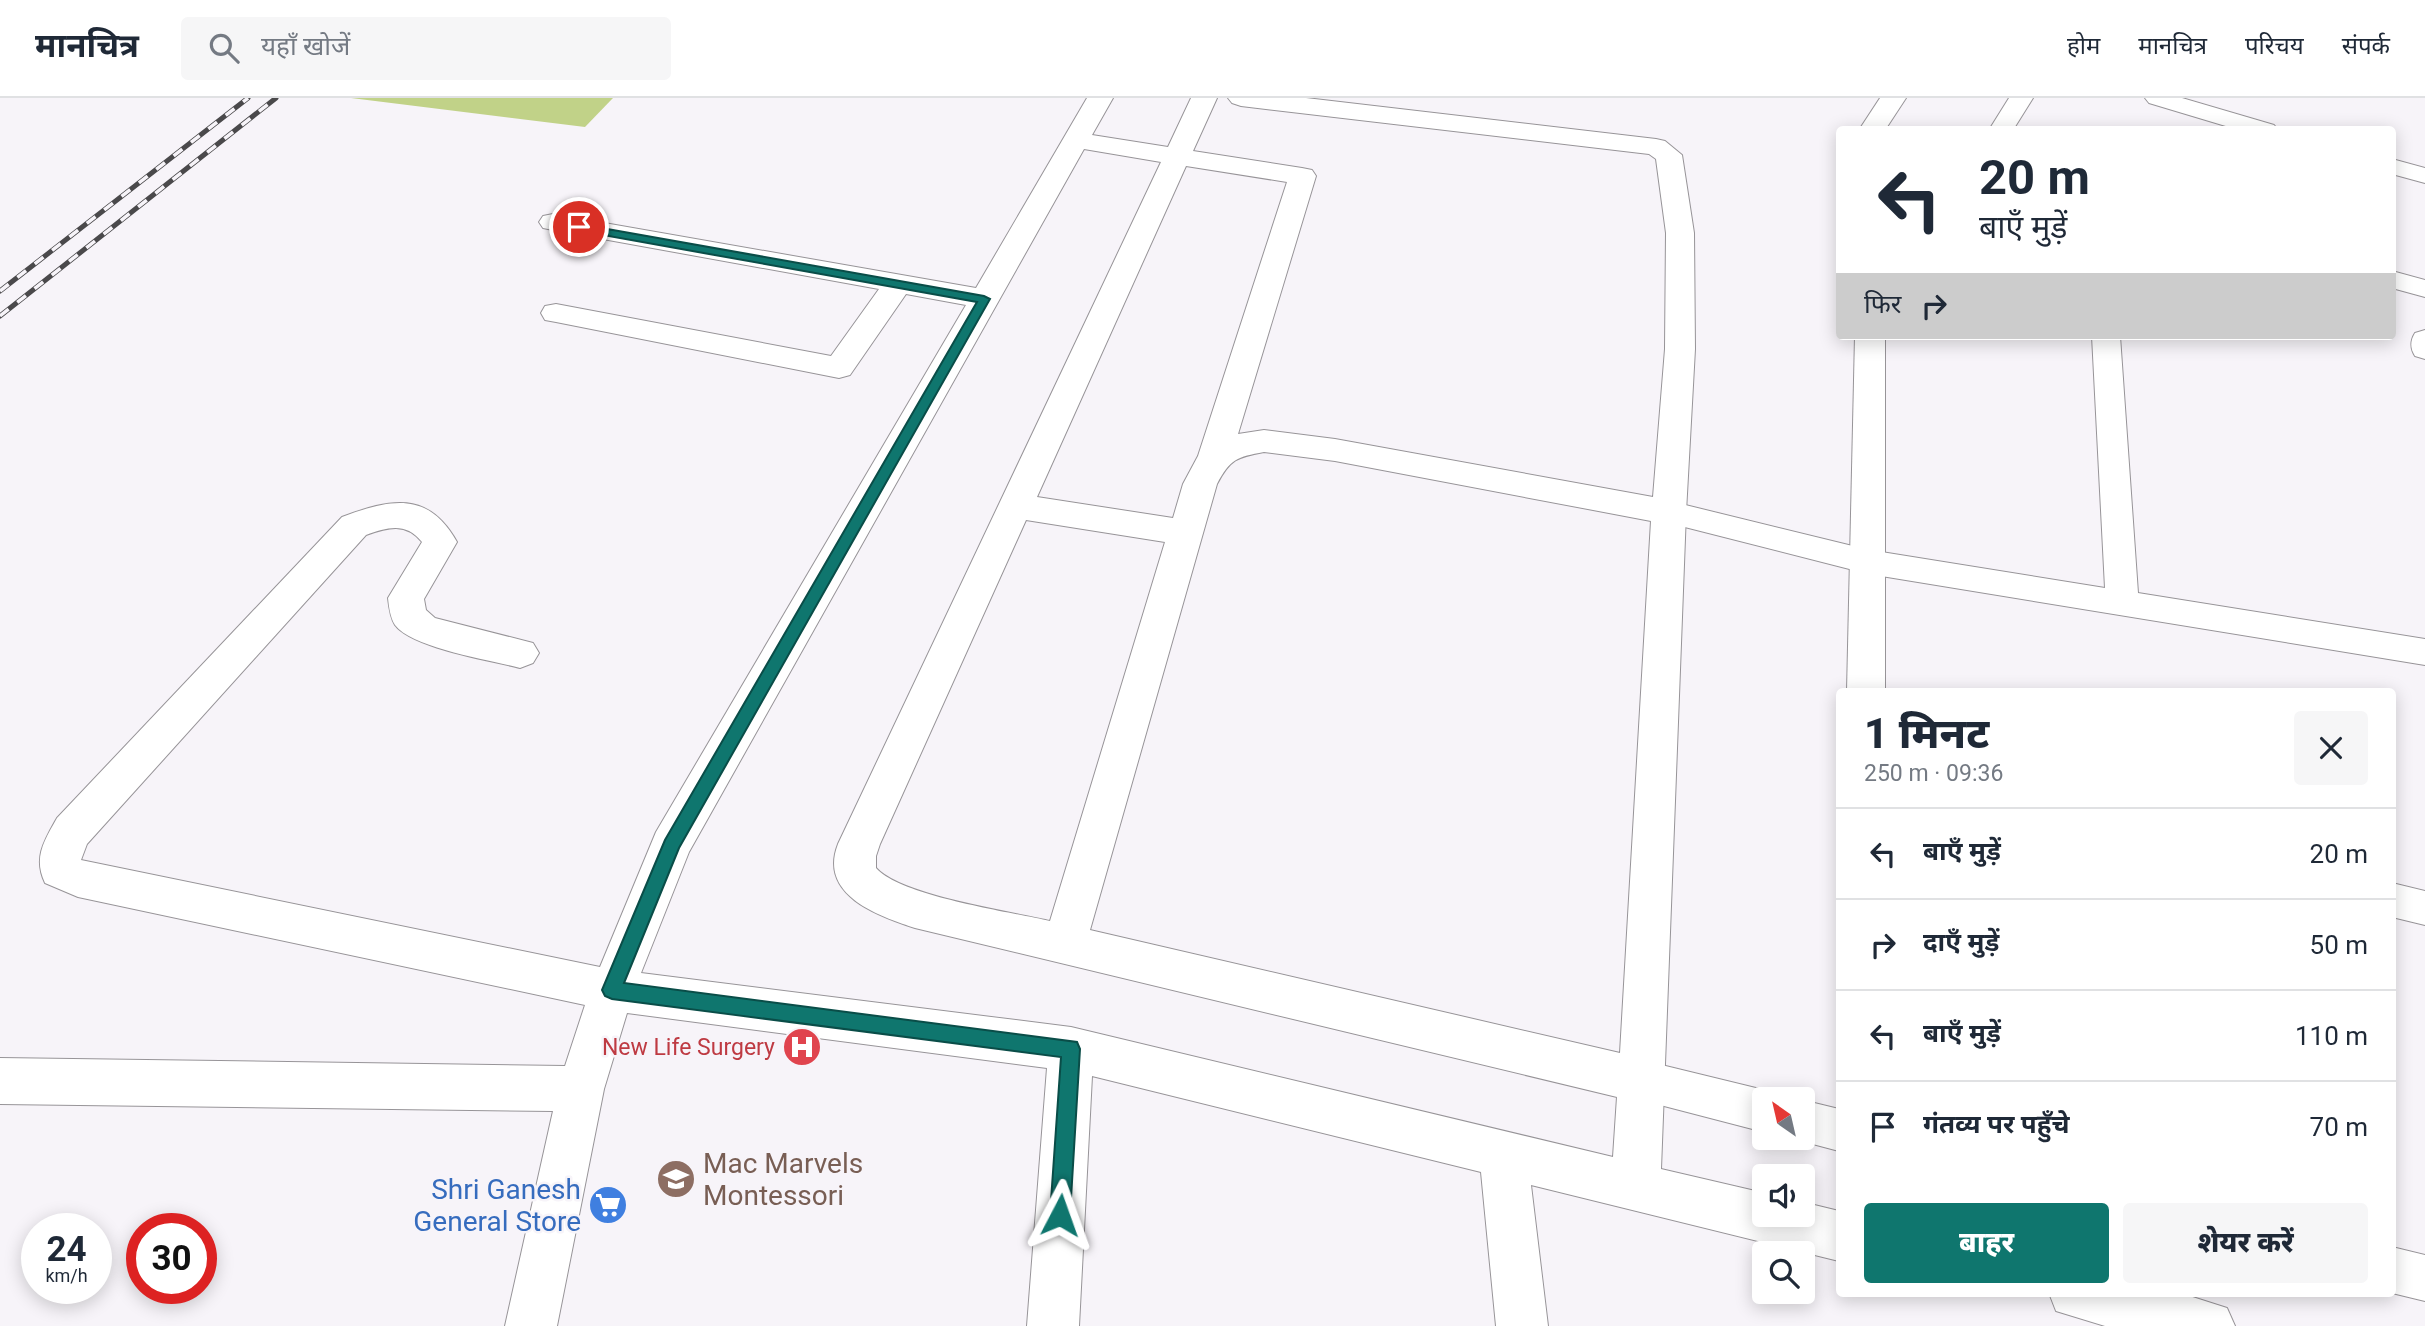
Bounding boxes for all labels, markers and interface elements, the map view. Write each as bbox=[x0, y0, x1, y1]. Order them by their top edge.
search box bbox=[181, 17, 671, 80]
text: मानचित्र bbox=[35, 26, 139, 65]
icon: search bbox=[205, 29, 243, 67]
text: यहाँ खोजें bbox=[261, 31, 350, 61]
text: होम bbox=[2067, 32, 2100, 60]
text: मानचित्र bbox=[2138, 32, 2207, 60]
text: परिचय bbox=[2245, 32, 2304, 60]
text: संपर्क bbox=[2342, 32, 2390, 60]
text: 20 m bbox=[1979, 149, 2090, 206]
icon: left bbox=[1864, 154, 1955, 245]
pin bbox=[549, 197, 609, 257]
icon: arrive bbox=[560, 208, 598, 246]
text: बाएँ मुड़ें bbox=[1979, 208, 2067, 246]
icon: right bbox=[1915, 287, 1953, 325]
text: फिर bbox=[1864, 289, 1901, 319]
text: 1 मिनट bbox=[1864, 709, 1989, 758]
button: close bbox=[2294, 711, 2368, 785]
text: 250 m · 09:36 bbox=[1864, 760, 2003, 787]
icon: left bbox=[1864, 835, 1902, 873]
text: बाएँ मुड़ें bbox=[1923, 836, 2001, 866]
text: 20 m bbox=[2310, 839, 2368, 869]
icon: right bbox=[1864, 926, 1902, 964]
text: दाएँ मुड़ें bbox=[1923, 927, 1999, 957]
text: 50 m bbox=[2310, 930, 2368, 960]
icon: left bbox=[1864, 1017, 1902, 1055]
text: बाएँ मुड़ें bbox=[1923, 1018, 2001, 1048]
text: 110 m bbox=[2295, 1021, 2368, 1051]
hospital icon: New Life Surgery bbox=[781, 1026, 823, 1068]
place label: New Life Surgery bbox=[602, 1034, 775, 1061]
north arrow bbox=[1752, 1087, 1815, 1150]
map controls bbox=[1752, 1087, 1815, 1304]
icon: arrive bbox=[1864, 1108, 1902, 1146]
text: गंतव्य पर पहुँचे bbox=[1923, 1109, 2070, 1139]
text: 70 m bbox=[2310, 1112, 2368, 1142]
place label: Mac Marvels Montessori bbox=[703, 1147, 863, 1212]
school or university icon: Mac Marvels Montessori bbox=[655, 1158, 697, 1200]
button: sound bbox=[1752, 1164, 1815, 1227]
place label: Shri Ganesh General Store bbox=[413, 1173, 581, 1238]
position arrow bbox=[1023, 1178, 1097, 1252]
supermarket icon: Shri Ganesh General Store bbox=[587, 1184, 629, 1226]
button: बाहर bbox=[1864, 1203, 2109, 1283]
button: शेयर करें bbox=[2123, 1203, 2368, 1283]
speed limit sign: 30 bbox=[126, 1213, 217, 1304]
text: 24 bbox=[46, 1229, 87, 1270]
button: search bbox=[1752, 1241, 1815, 1304]
text: km/h bbox=[45, 1265, 88, 1286]

